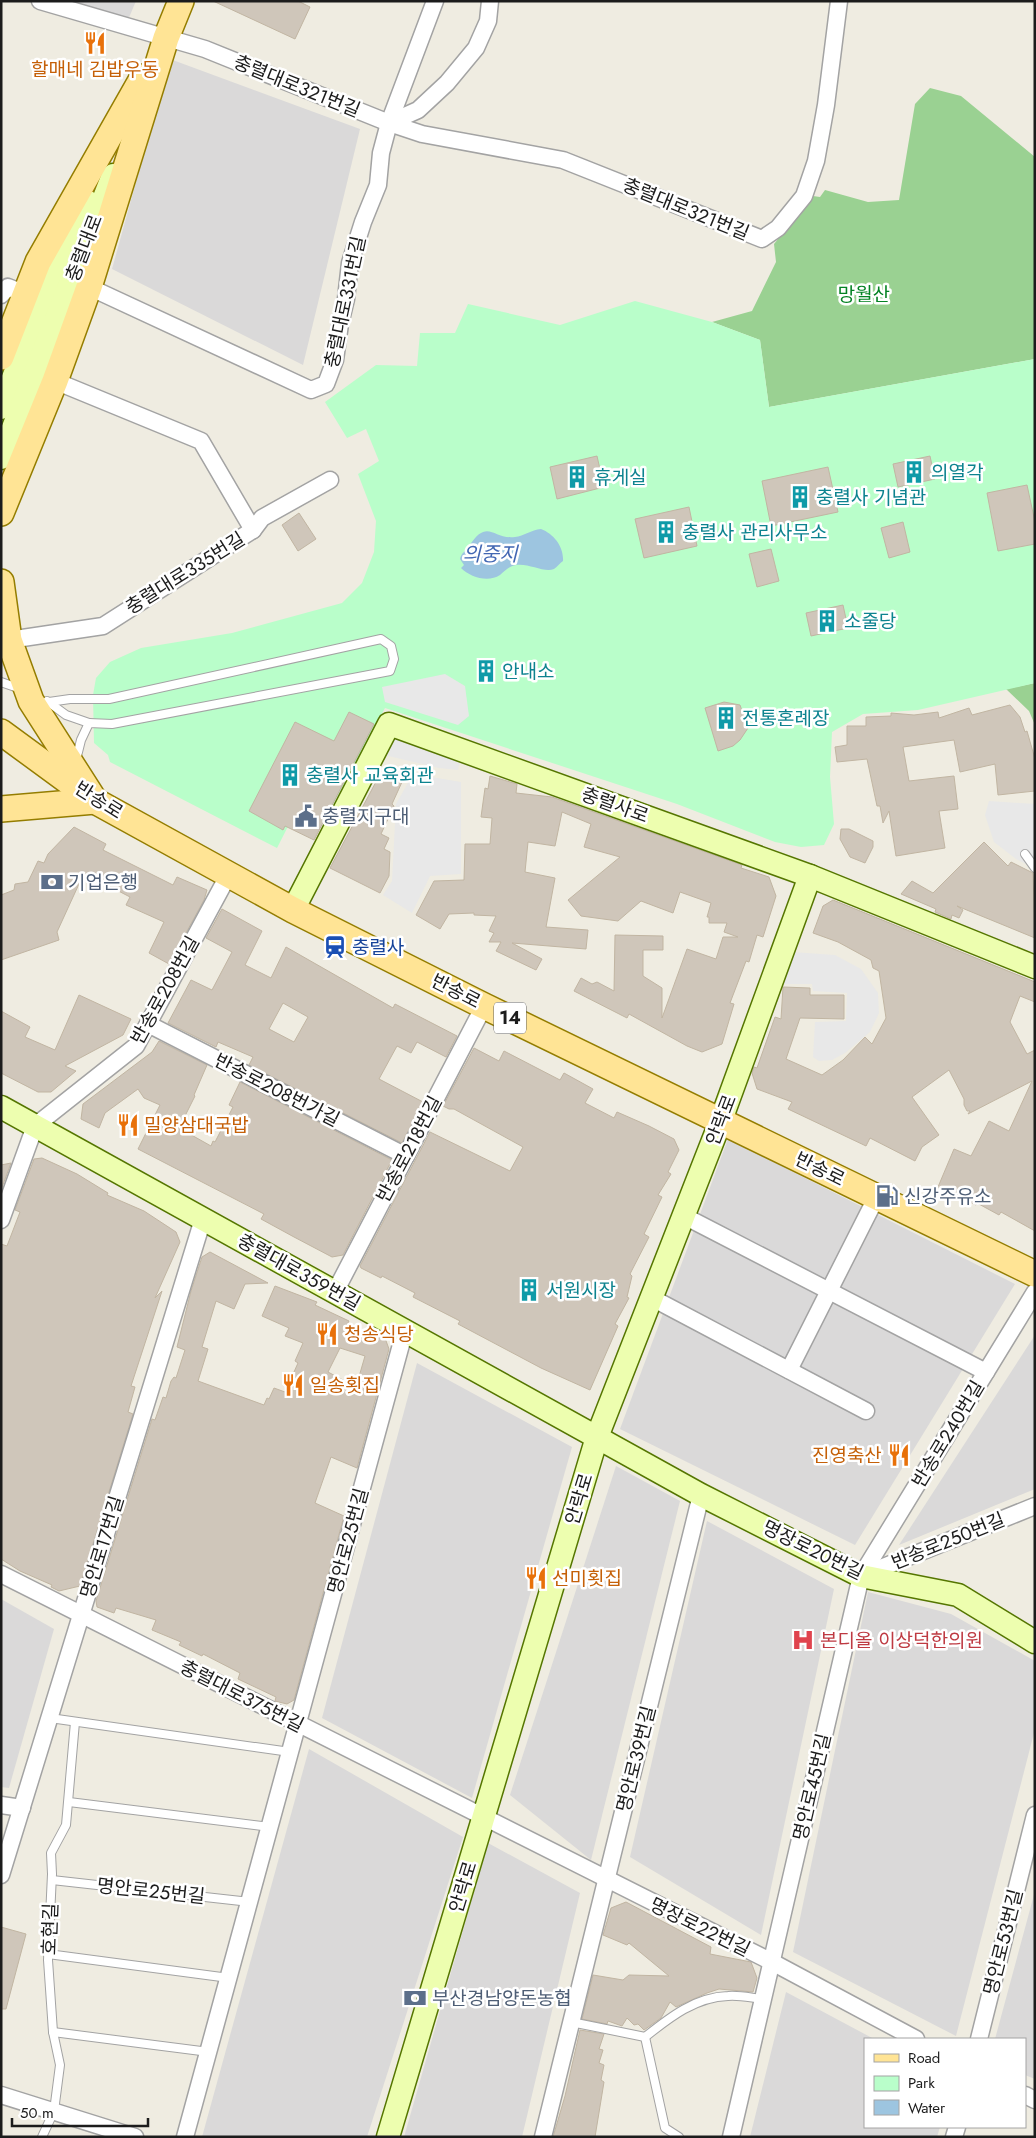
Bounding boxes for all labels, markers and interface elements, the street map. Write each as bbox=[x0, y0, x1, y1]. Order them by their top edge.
restaurant icon: 할매네 김밥우동 bbox=[82, 30, 108, 56]
street label: 충렬대로321번길 bbox=[230, 48, 364, 124]
place label: 할매네 김밥우동 bbox=[31, 56, 159, 83]
street label: 충렬대로321번길 bbox=[619, 171, 753, 247]
street label: 충렬대로 bbox=[59, 211, 109, 285]
street label: 충렬대로331번길 bbox=[318, 234, 372, 370]
park label: 망월산 bbox=[838, 281, 890, 308]
building icon: 의열각 bbox=[901, 459, 927, 485]
place label: 의열각 bbox=[931, 459, 984, 486]
building icon: 휴게실 bbox=[564, 464, 590, 490]
place label: 휴게실 bbox=[594, 464, 646, 491]
building icon: 충렬사 기념관 bbox=[787, 484, 813, 510]
place label: 충렬사 기념관 bbox=[816, 484, 927, 511]
building icon: 충렬사 관리사무소 bbox=[653, 519, 679, 545]
place label: 충렬사 관리사무소 bbox=[682, 519, 828, 546]
street label: 충렬대로335번길 bbox=[120, 525, 250, 621]
water label: 의중지 bbox=[462, 540, 519, 569]
building icon: 소줄당 bbox=[814, 608, 840, 634]
place label: 소줄당 bbox=[844, 608, 896, 635]
building icon: 안내소 bbox=[473, 658, 499, 684]
place label: 안내소 bbox=[502, 658, 554, 685]
building icon: 전통혼례장 bbox=[713, 705, 739, 731]
place label: 전통혼례장 bbox=[742, 705, 829, 732]
building icon: 충렬사 교육회관 bbox=[277, 762, 303, 788]
place label: 충렬사 교육회관 bbox=[306, 762, 434, 789]
street label: 반송로 bbox=[70, 775, 128, 825]
street label: 충렬사로 bbox=[578, 780, 652, 830]
public building icon: 충렬지구대 bbox=[293, 803, 319, 829]
place label: 충렬지구대 bbox=[322, 803, 409, 830]
bank icon: 기업은행 bbox=[39, 869, 65, 895]
place label: 기업은행 bbox=[68, 869, 138, 896]
street label: 반송로208번길 bbox=[124, 931, 206, 1049]
station icon: 충렬사 bbox=[322, 934, 348, 960]
place label: 충렬사 bbox=[352, 934, 404, 961]
street label: 반송로 bbox=[427, 967, 485, 1015]
road number: 14 bbox=[494, 1002, 526, 1034]
street label: 반송로208번가길 bbox=[210, 1047, 344, 1133]
street label: 반송로218번길 bbox=[370, 1091, 448, 1207]
street label: 안락로 bbox=[699, 1091, 743, 1149]
restaurant icon: 밀양삼대국밥 bbox=[115, 1112, 141, 1138]
place label: 밀양삼대국밥 bbox=[144, 1112, 249, 1139]
street label: 반송로 bbox=[791, 1145, 849, 1193]
fuel station icon: 신강주유소 bbox=[874, 1183, 900, 1209]
place label: 신강주유소 bbox=[904, 1183, 991, 1210]
street label: 충렬대로359번길 bbox=[233, 1227, 365, 1317]
building icon: 서원시장 bbox=[516, 1277, 542, 1303]
place label: 서원시장 bbox=[546, 1277, 616, 1304]
restaurant icon: 청송식당 bbox=[314, 1321, 340, 1347]
place label: 청송식당 bbox=[344, 1321, 414, 1348]
restaurant icon: 일송횟집 bbox=[280, 1372, 306, 1398]
place label: 일송횟집 bbox=[310, 1372, 380, 1399]
street label: 반송로240번길 bbox=[905, 1375, 991, 1493]
place label: 진영축산 bbox=[812, 1442, 882, 1469]
restaurant icon: 진영축산 bbox=[886, 1442, 912, 1468]
street label: 안락로 bbox=[558, 1470, 600, 1528]
street label: 명안로25번길 bbox=[321, 1485, 375, 1597]
street label: 명안로17번길 bbox=[74, 1492, 130, 1602]
street label: 반송로250번길 bbox=[887, 1506, 1009, 1576]
street label: 명장로20번길 bbox=[758, 1514, 868, 1586]
restaurant icon: 선미횟집 bbox=[523, 1565, 549, 1591]
place label: 선미횟집 bbox=[552, 1565, 622, 1592]
hospital icon: 본디올 이상덕한의원 bbox=[790, 1627, 816, 1653]
place label: 본디올 이상덕한의원 bbox=[820, 1627, 983, 1654]
street label: 충렬대로375번길 bbox=[175, 1653, 309, 1739]
street label: 명안로39번길 bbox=[610, 1703, 662, 1815]
street label: 명안로45번길 bbox=[787, 1731, 837, 1843]
street label: 안락로 bbox=[442, 1858, 484, 1916]
street label: 명안로25번길 bbox=[95, 1872, 207, 1910]
street label: 명안로53번길 bbox=[977, 1886, 1029, 1998]
street label: 명장로22번길 bbox=[645, 1891, 755, 1963]
street label: 호현길 bbox=[36, 1902, 64, 1956]
bank icon: 부산경남양돈농협 bbox=[402, 1985, 428, 2011]
place label: 부산경남양돈농협 bbox=[432, 1985, 572, 2012]
legend bbox=[864, 2038, 1026, 2128]
text: Road bbox=[908, 2047, 940, 2069]
text: Park bbox=[908, 2072, 935, 2094]
scale bar bbox=[12, 2096, 149, 2128]
text: Water bbox=[908, 2097, 946, 2119]
text: 50 m bbox=[20, 2102, 54, 2124]

